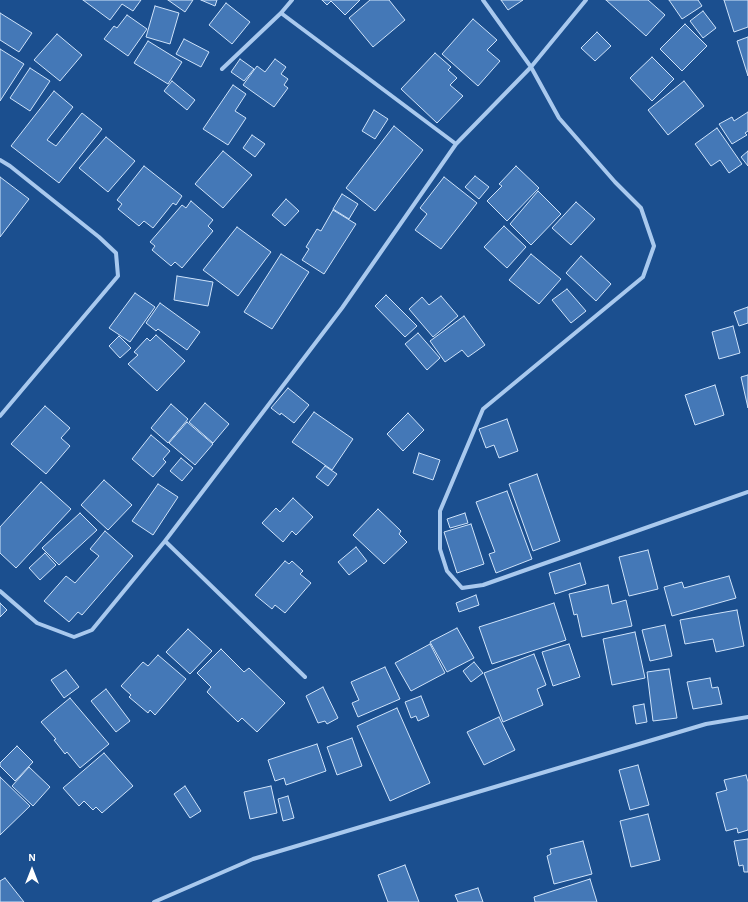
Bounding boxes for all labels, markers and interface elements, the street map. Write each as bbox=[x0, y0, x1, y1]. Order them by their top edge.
north arrow bbox=[12, 850, 52, 890]
text: N bbox=[28, 852, 36, 863]

